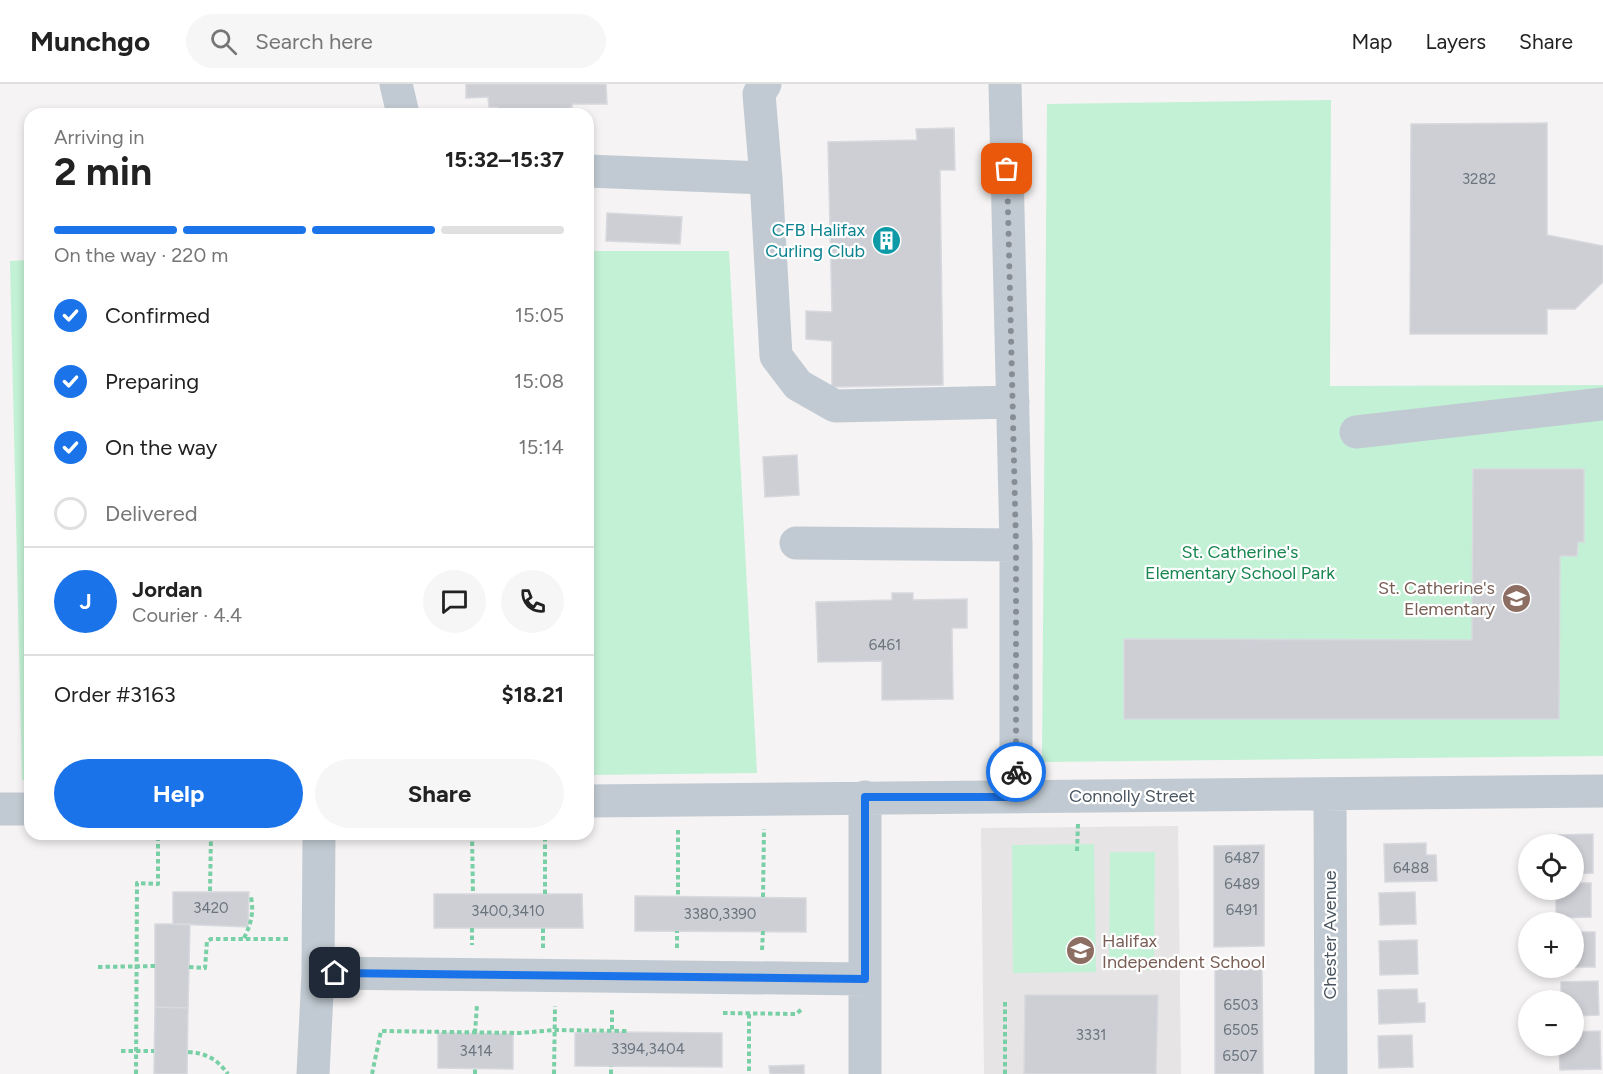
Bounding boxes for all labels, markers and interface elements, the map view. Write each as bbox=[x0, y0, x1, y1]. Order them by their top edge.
search box bbox=[186, 14, 606, 68]
text: Munchgo bbox=[30, 24, 150, 58]
icon: search bbox=[207, 25, 240, 58]
text: Search here bbox=[255, 28, 373, 55]
text: Map bbox=[1352, 29, 1392, 54]
text: Layers bbox=[1425, 29, 1486, 54]
text: Share bbox=[1519, 29, 1573, 54]
text: Arriving in bbox=[54, 125, 144, 149]
pin bbox=[981, 143, 1032, 194]
text: 15:32–15:37 bbox=[445, 146, 564, 173]
text: 2 min bbox=[54, 148, 152, 195]
icon: bag bbox=[990, 152, 1023, 185]
house number: 3282 bbox=[1462, 170, 1496, 188]
place label: CFB Halifax Curling Club bbox=[765, 219, 865, 262]
building icon: CFB Halifax Curling Club bbox=[870, 224, 902, 256]
text: On the way · 220 m bbox=[54, 243, 228, 267]
icon: check bbox=[54, 299, 87, 332]
text: Confirmed bbox=[105, 302, 210, 329]
text: 15:05 bbox=[515, 303, 564, 327]
icon: check bbox=[54, 365, 87, 398]
text: Preparing bbox=[105, 368, 199, 395]
text: 15:08 bbox=[514, 369, 564, 393]
icon: check bbox=[54, 431, 87, 464]
text: On the way bbox=[105, 434, 217, 461]
text: 15:14 bbox=[519, 435, 564, 459]
text: Delivered bbox=[105, 500, 198, 527]
park label: St. Catherine's Elementary School Park bbox=[1145, 541, 1335, 584]
button: chat bbox=[423, 570, 486, 633]
button: phone bbox=[501, 570, 564, 633]
text: Jordan bbox=[132, 576, 203, 603]
place label: St. Catherine's Elementary bbox=[1378, 577, 1496, 620]
school or university icon: St. Catherine's Elementary bbox=[1500, 582, 1532, 614]
text: J bbox=[79, 588, 92, 615]
text: Courier · 4.4 bbox=[132, 603, 242, 627]
house number: 6461 bbox=[869, 636, 901, 654]
text: Order #3163 bbox=[54, 681, 176, 708]
text: $18.21 bbox=[502, 681, 564, 708]
courier bbox=[986, 742, 1046, 802]
icon: bike bbox=[1000, 756, 1033, 789]
button: Help bbox=[54, 759, 303, 828]
button: Share bbox=[315, 759, 564, 828]
street label: Connolly Street bbox=[1069, 785, 1195, 807]
map controls bbox=[1518, 834, 1584, 1056]
button: locate bbox=[1518, 834, 1584, 900]
house number: 6487 bbox=[1224, 849, 1260, 867]
house number: 6488 bbox=[1393, 859, 1429, 877]
street label: Chester Avenue bbox=[1319, 870, 1341, 1000]
house number: 6489 bbox=[1224, 875, 1260, 893]
house number: 3420 bbox=[193, 899, 229, 917]
house number: 6491 bbox=[1226, 901, 1258, 919]
house number: 3400,3410 bbox=[471, 902, 545, 920]
house number: 3380,3390 bbox=[684, 905, 756, 923]
button: + bbox=[1518, 912, 1584, 978]
place label: Halifax Independent School bbox=[1102, 930, 1265, 973]
school or university icon: Halifax Independent School bbox=[1065, 935, 1097, 967]
pin bbox=[309, 947, 360, 998]
icon: home bbox=[318, 956, 351, 989]
button: − bbox=[1518, 990, 1584, 1056]
house number: 6503 bbox=[1224, 996, 1258, 1014]
house number: 6505 bbox=[1223, 1021, 1259, 1039]
house number: 3331 bbox=[1076, 1026, 1106, 1044]
house number: 3394,3404 bbox=[611, 1040, 685, 1058]
house number: 3414 bbox=[460, 1042, 493, 1060]
house number: 6507 bbox=[1223, 1047, 1257, 1065]

